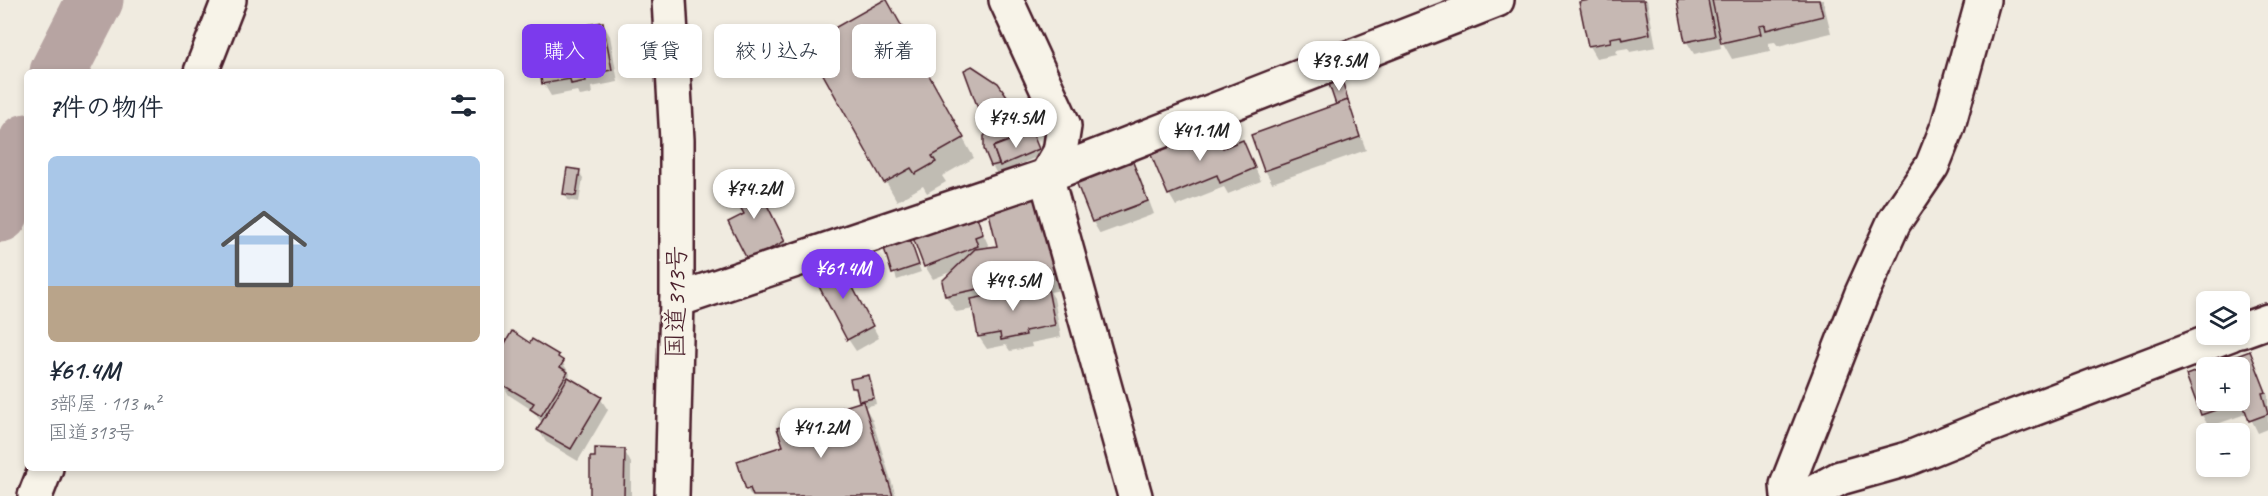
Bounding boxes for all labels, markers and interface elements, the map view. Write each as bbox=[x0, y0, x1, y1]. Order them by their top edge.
chip: 購入 bbox=[522, 24, 606, 78]
chip: 賃貸 bbox=[618, 24, 702, 78]
chip: 絞り込み bbox=[714, 24, 840, 78]
chip: 新着 bbox=[852, 24, 936, 78]
pin: ¥39.5M bbox=[1290, 41, 1388, 92]
text: ¥39.5M bbox=[1312, 48, 1366, 73]
icon: filters bbox=[447, 89, 480, 122]
text: 7件の物件 bbox=[48, 91, 164, 124]
pin: ¥74.5M bbox=[967, 98, 1065, 149]
text: ¥74.5M bbox=[989, 105, 1043, 130]
pin: ¥41.1M bbox=[1151, 111, 1249, 162]
text: ¥41.1M bbox=[1173, 118, 1227, 143]
pin: ¥74.2M bbox=[705, 169, 803, 220]
text: ¥74.2M bbox=[727, 176, 781, 201]
icon: home bbox=[210, 195, 318, 303]
street label: 国道313号 bbox=[659, 245, 693, 359]
pin: ¥61.4M bbox=[794, 249, 892, 300]
text: ¥61.4M bbox=[816, 256, 870, 281]
pin: ¥49.5M bbox=[964, 261, 1062, 312]
text: ¥49.5M bbox=[986, 268, 1040, 293]
map controls bbox=[2196, 291, 2250, 477]
button: layers bbox=[2196, 291, 2250, 345]
text: ¥61.4M bbox=[48, 354, 119, 387]
button: + bbox=[2196, 357, 2250, 411]
text: 3部屋 · 113 m² bbox=[48, 391, 160, 416]
pin: ¥41.2M bbox=[772, 408, 870, 459]
text: ¥41.2M bbox=[794, 415, 848, 440]
text: 国道313号 bbox=[48, 420, 135, 445]
button: − bbox=[2196, 423, 2250, 477]

